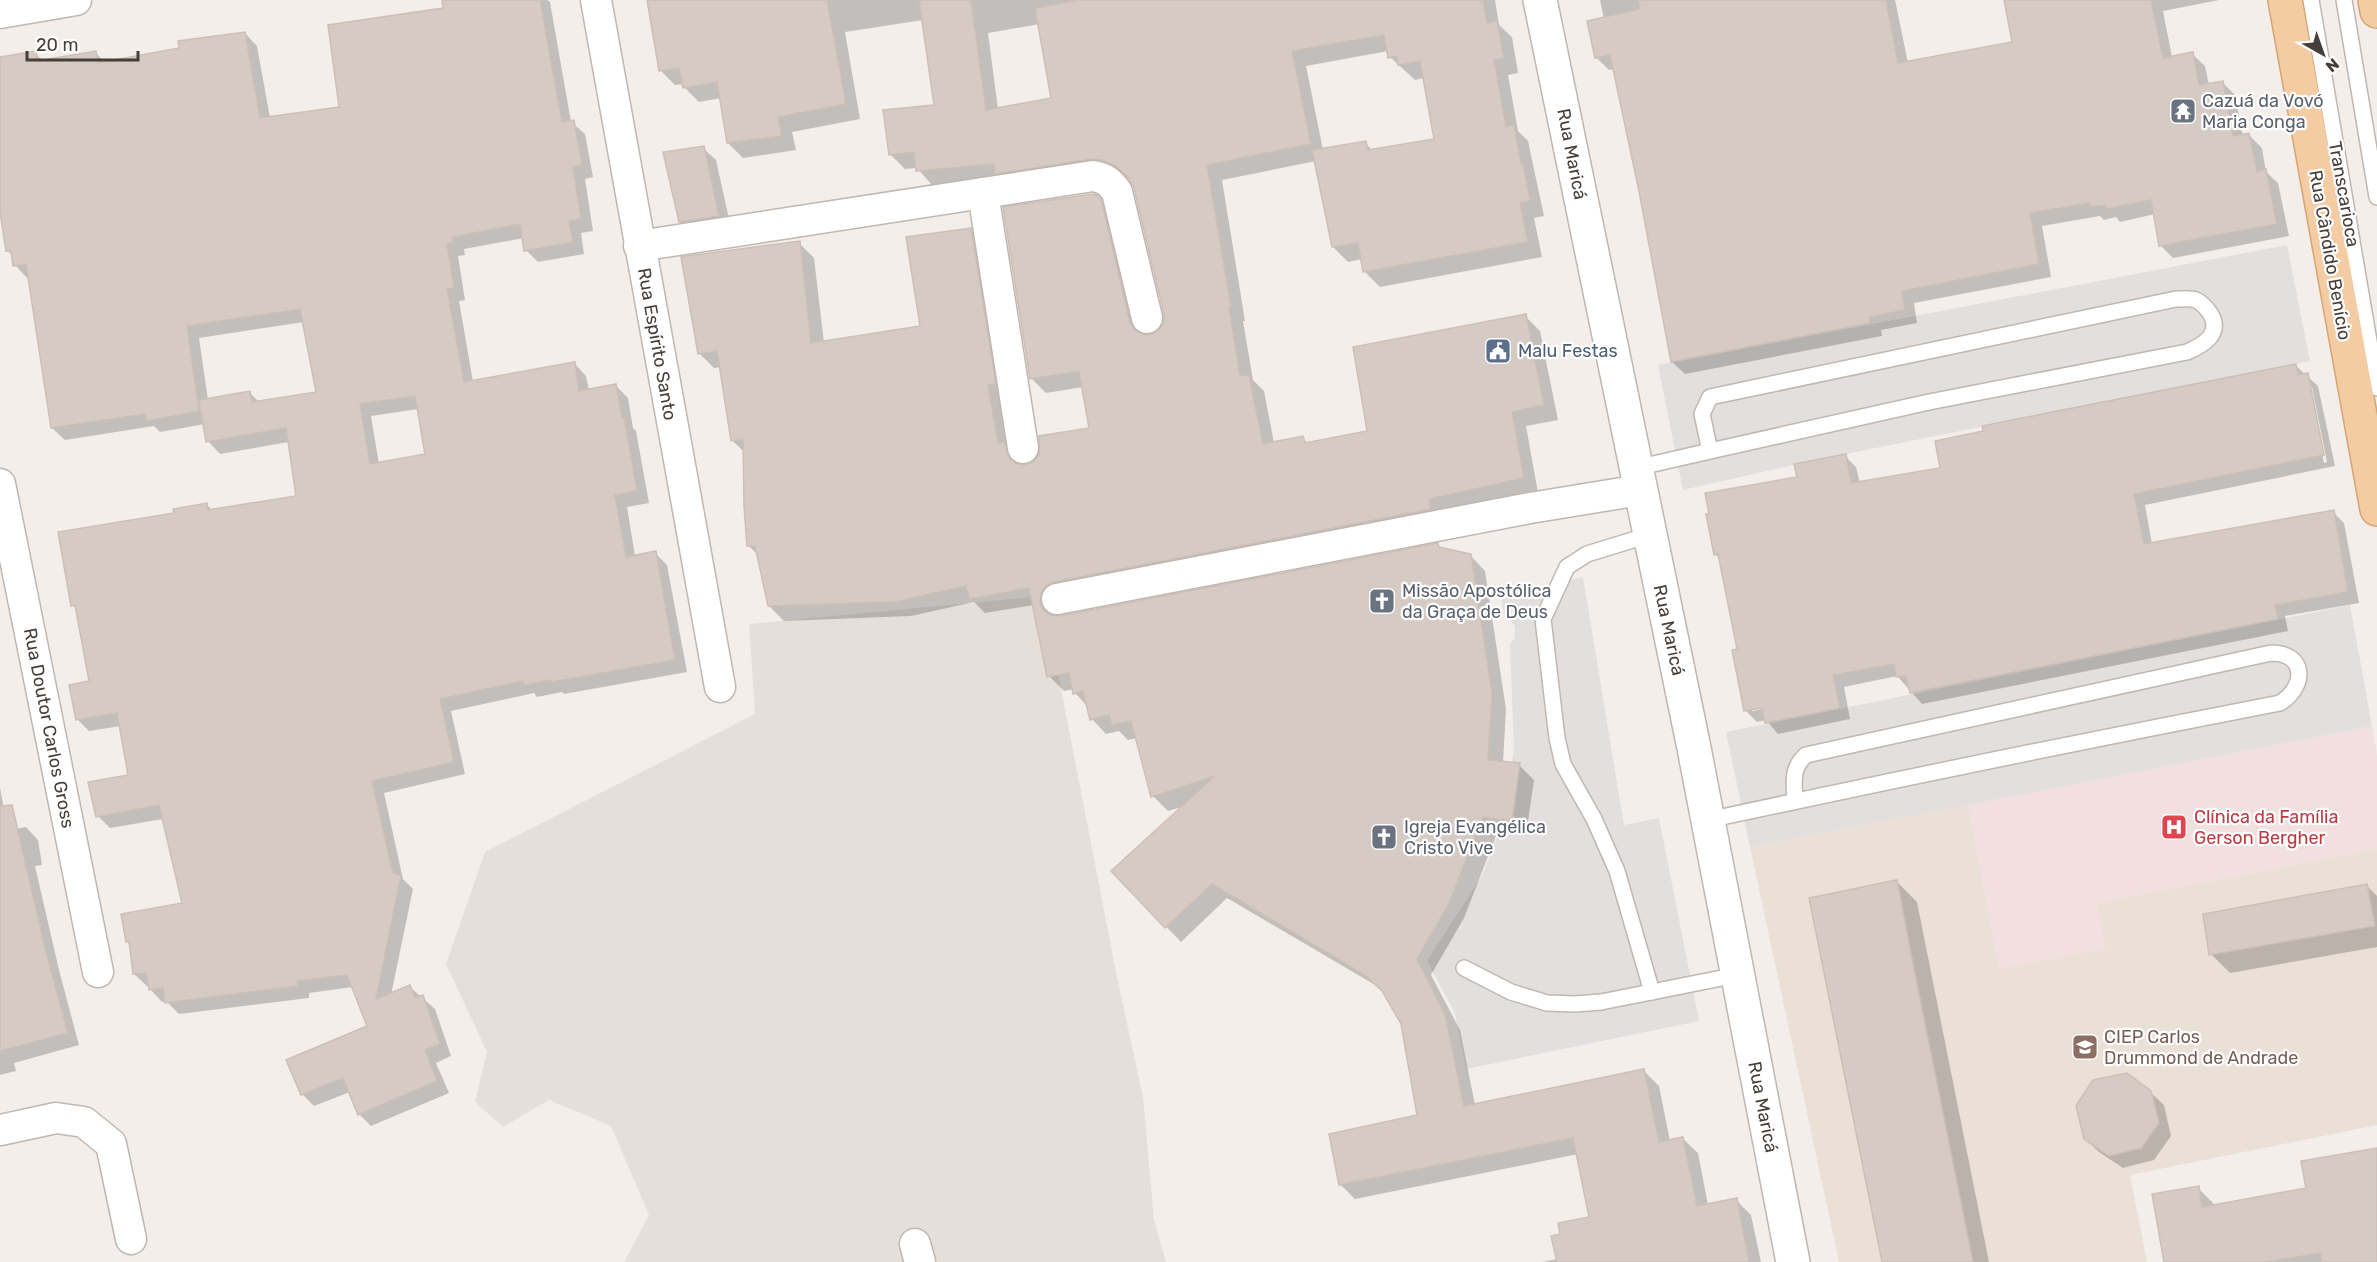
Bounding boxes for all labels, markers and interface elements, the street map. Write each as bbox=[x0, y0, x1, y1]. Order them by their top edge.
scale bar bbox=[27, 24, 138, 62]
north arrow bbox=[2293, 24, 2353, 84]
text: 20 m bbox=[36, 34, 78, 56]
text: N bbox=[2322, 54, 2343, 76]
place label: Cazuá da Vovó Maria Conga bbox=[2202, 90, 2324, 133]
temple icon: Cazuá da Vovó Maria Conga bbox=[2168, 96, 2198, 126]
street label: Rua Maricá bbox=[1552, 107, 1592, 201]
street label: Transcarioca bbox=[2324, 139, 2364, 249]
street label: Rua Cândido Benício bbox=[2304, 168, 2356, 342]
street label: Rua Espírito Santo bbox=[633, 266, 681, 422]
public building icon: Malu Festas bbox=[1483, 336, 1513, 366]
place label: Malu Festas bbox=[1518, 340, 1618, 362]
place label: Missão Apostólica da Graça de Deus bbox=[1402, 580, 1551, 623]
street label: Rua Maricá bbox=[1649, 583, 1689, 677]
church icon: Missão Apostólica da Graça de Deus bbox=[1367, 586, 1397, 616]
street label: Rua Doutor Carlos Gross bbox=[19, 626, 79, 830]
place label: Clínica da Família Gerson Bergher bbox=[2194, 806, 2338, 849]
hospital icon: Clínica da Família Gerson Bergher bbox=[2159, 812, 2189, 842]
place label: Igreja Evangélica Cristo Vive bbox=[1404, 816, 1546, 859]
church icon: Igreja Evangélica Cristo Vive bbox=[1369, 822, 1399, 852]
place label: CIEP Carlos Drummond de Andrade bbox=[2104, 1026, 2298, 1069]
school or university icon: CIEP Carlos Drummond de Andrade bbox=[2070, 1032, 2100, 1062]
street label: Rua Maricá bbox=[1743, 1060, 1783, 1154]

